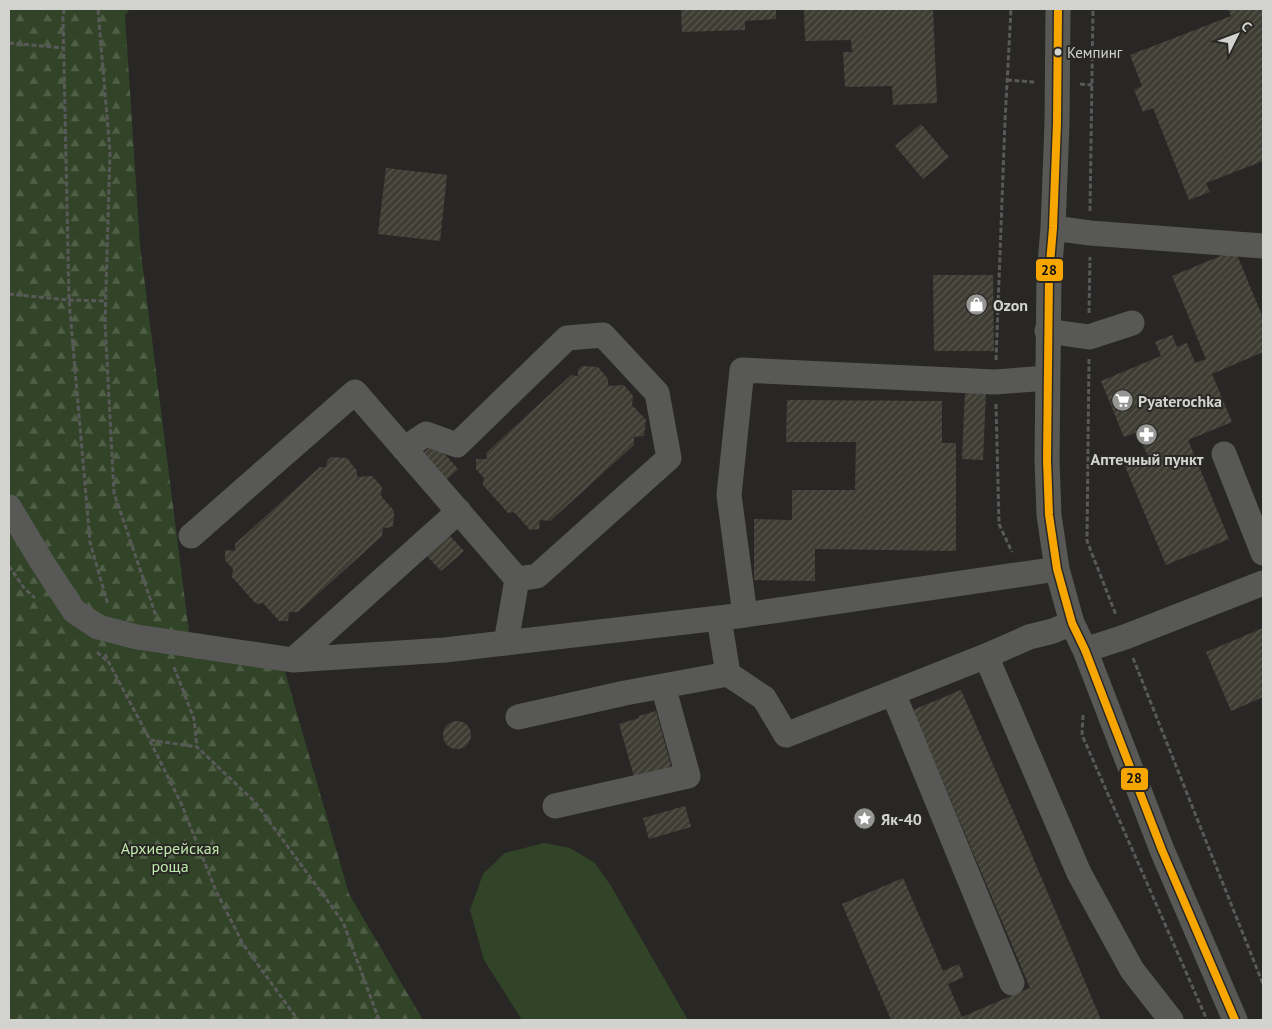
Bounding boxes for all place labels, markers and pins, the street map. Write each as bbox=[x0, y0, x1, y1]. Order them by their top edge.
place label: Кемпинг bbox=[1067, 43, 1123, 62]
marker: Кемпинг bbox=[1053, 47, 1063, 57]
shop icon: Ozon bbox=[965, 293, 989, 317]
place label: Ozon bbox=[993, 295, 1028, 315]
supermarket icon: Pyaterochka bbox=[1110, 389, 1134, 413]
place label: Pyaterochka bbox=[1138, 391, 1222, 411]
pharmacy icon: Аптечный пункт bbox=[1135, 423, 1159, 447]
place label: Аптечный пункт bbox=[1091, 449, 1204, 469]
place icon: Як-40 bbox=[853, 807, 877, 831]
place label: Як-40 bbox=[881, 809, 922, 829]

